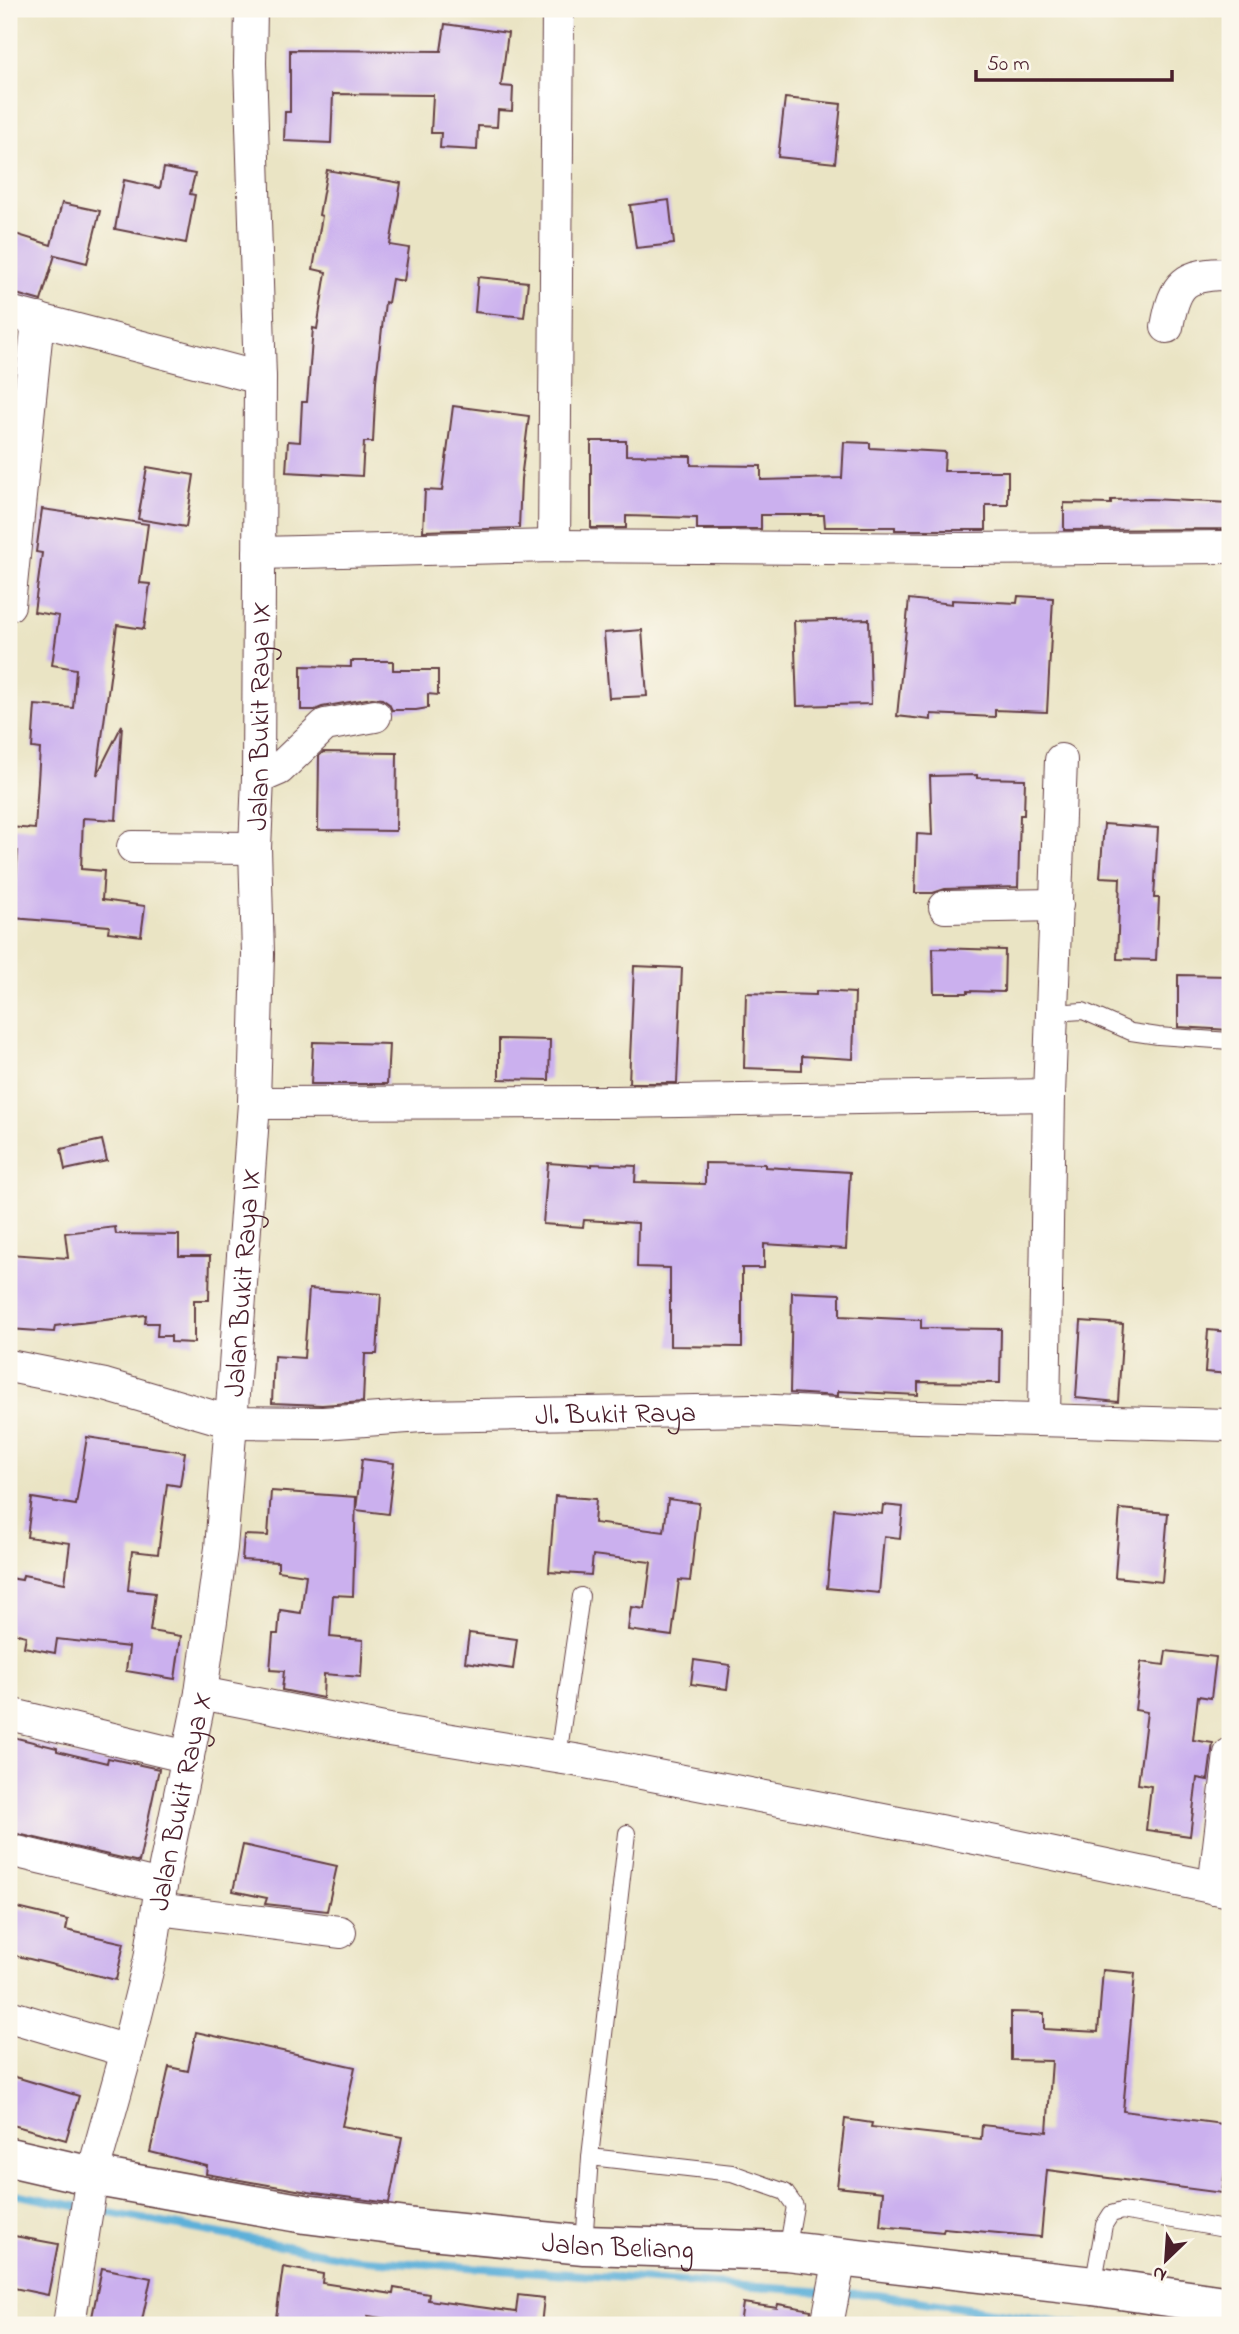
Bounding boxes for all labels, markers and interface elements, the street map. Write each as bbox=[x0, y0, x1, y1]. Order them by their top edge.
scale bar bbox=[976, 38, 1172, 82]
text: 50 m bbox=[987, 50, 1030, 80]
street label: Jalan Bukit Raya IX bbox=[239, 601, 283, 832]
street label: Jalan Bukit Raya IX bbox=[216, 1167, 273, 1398]
street label: Jl. Bukit Raya bbox=[535, 1394, 696, 1438]
street label: Jalan Bukit Raya X bbox=[141, 1689, 225, 1914]
street label: Jalan Beliang bbox=[540, 2224, 694, 2272]
north arrow bbox=[1130, 2226, 1200, 2296]
text: N bbox=[1148, 2258, 1171, 2288]

